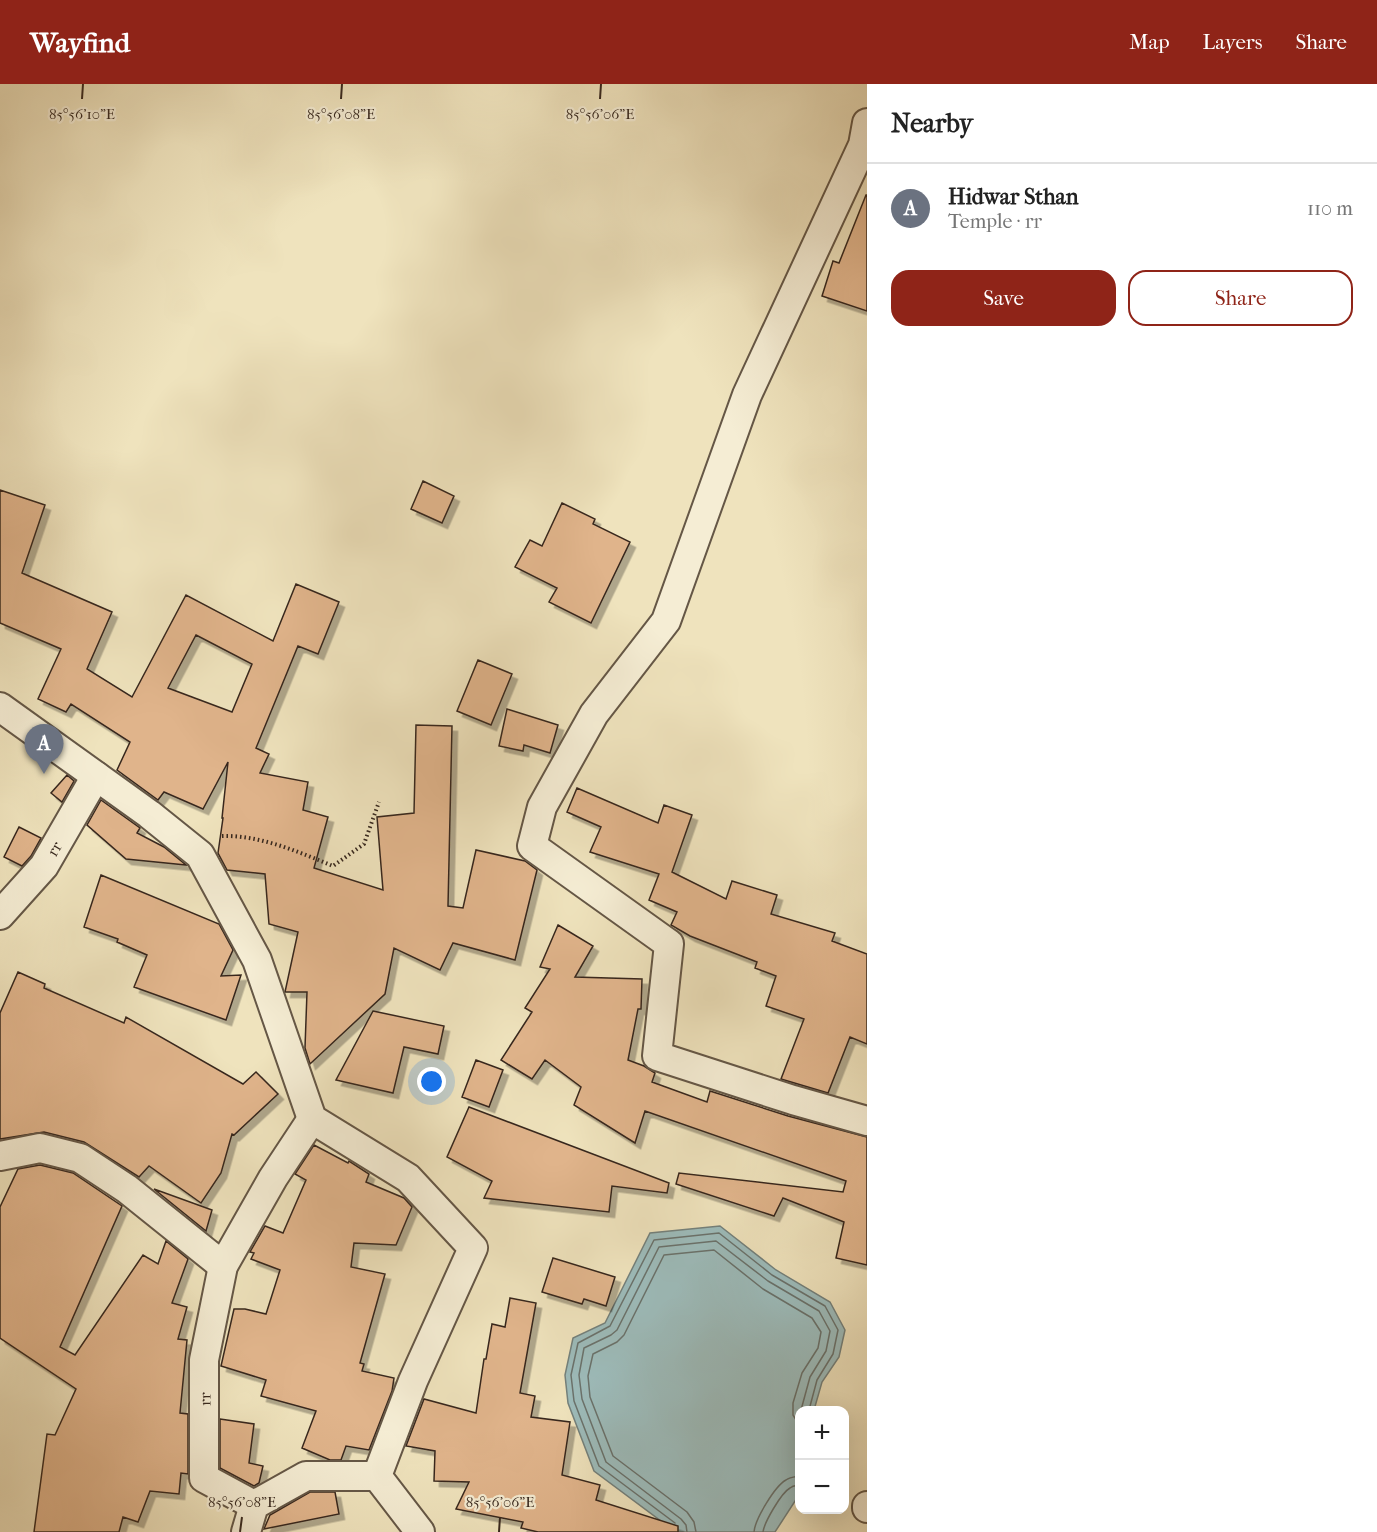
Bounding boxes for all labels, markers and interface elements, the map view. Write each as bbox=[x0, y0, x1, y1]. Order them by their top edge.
text: Wayfind bbox=[30, 26, 130, 59]
text: Map bbox=[1129, 30, 1170, 54]
text: Layers bbox=[1203, 30, 1262, 54]
text: Share bbox=[1295, 30, 1347, 54]
text: 85°56'10"E bbox=[49, 105, 115, 123]
text: 85°56'08"E bbox=[307, 105, 375, 123]
text: 85°56'06"E bbox=[566, 105, 634, 123]
text: Nearby bbox=[891, 108, 973, 139]
text: Hidwar Sthan bbox=[948, 184, 1078, 210]
text: A bbox=[904, 197, 917, 220]
text: 110 m bbox=[1307, 197, 1353, 220]
text: Temple · rr bbox=[948, 210, 1042, 233]
button: Save bbox=[891, 270, 1116, 326]
button: Share bbox=[1128, 270, 1353, 326]
pin: A bbox=[24, 724, 63, 774]
street label: rr bbox=[42, 838, 66, 859]
your location bbox=[417, 1067, 446, 1096]
street label: rr bbox=[195, 1392, 215, 1406]
map controls bbox=[795, 1406, 849, 1514]
button: + bbox=[795, 1406, 849, 1460]
button: − bbox=[795, 1460, 849, 1514]
text: 85°56'08"E bbox=[208, 1493, 276, 1511]
text: 85°56'06"E bbox=[466, 1493, 534, 1511]

